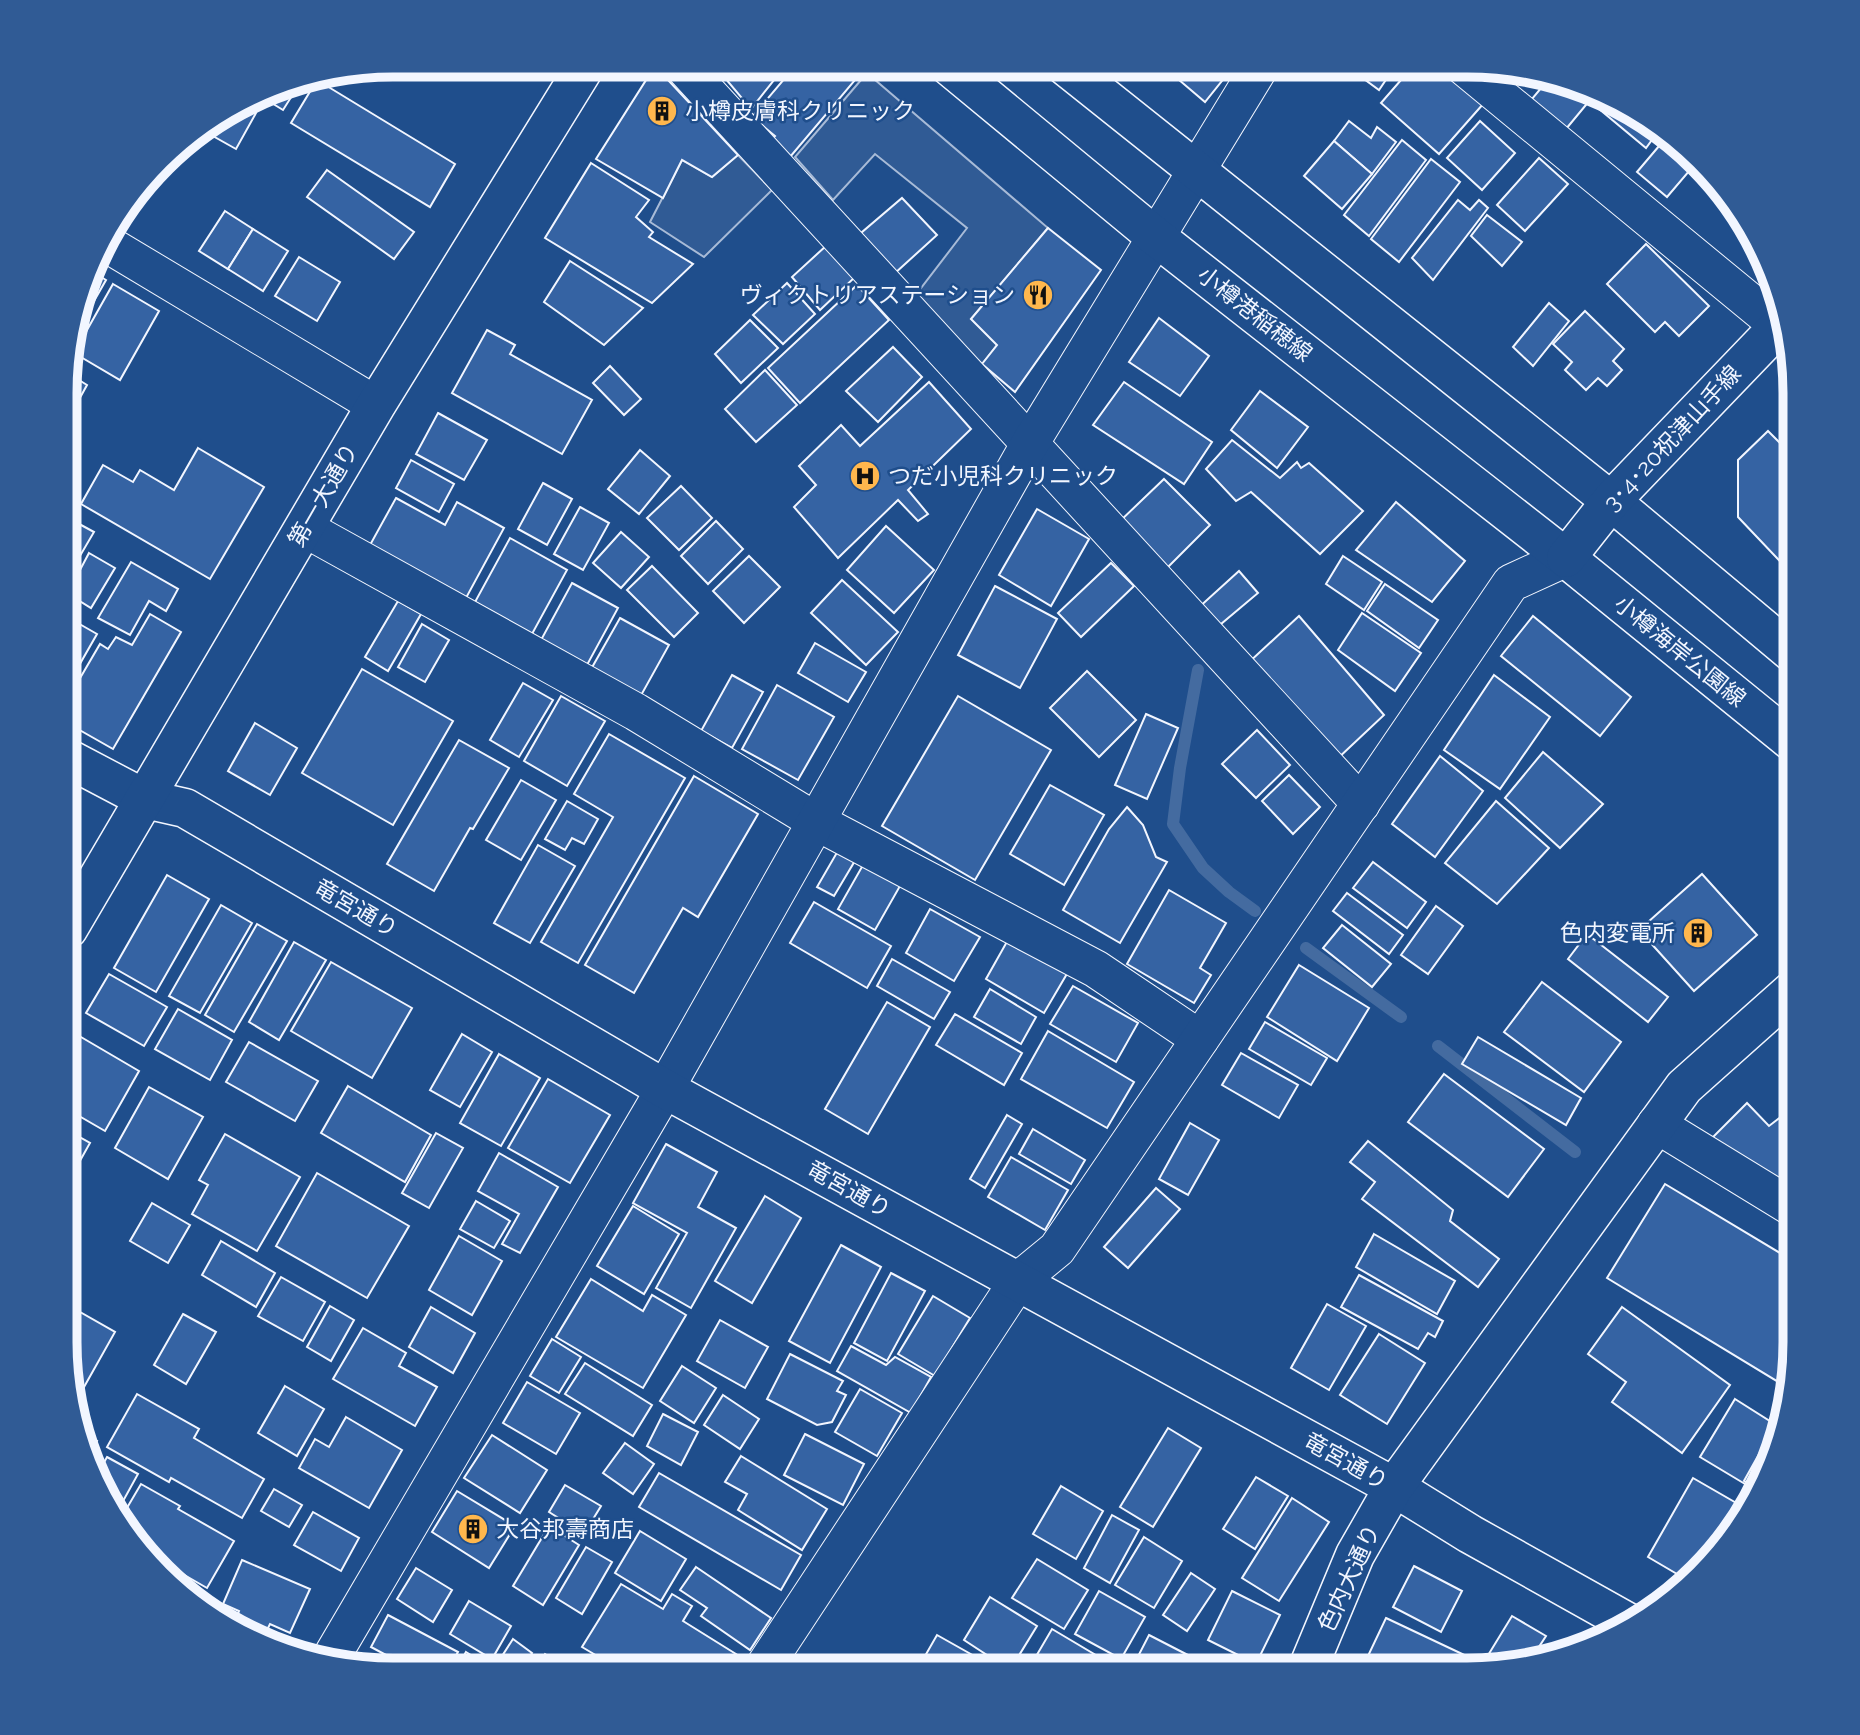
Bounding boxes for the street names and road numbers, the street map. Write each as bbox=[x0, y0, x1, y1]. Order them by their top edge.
street label: 小樽港稲穂線 bbox=[1193, 260, 1318, 367]
street label: 3･4･20祝津山手線 bbox=[1597, 359, 1746, 516]
street label: 第一大通り bbox=[282, 438, 363, 551]
street label: 小樽海岸公園線 bbox=[1609, 589, 1751, 712]
street label: 竜宮通り bbox=[310, 873, 403, 942]
street label: 竜宮通り bbox=[802, 1154, 896, 1223]
street label: 竜宮通り bbox=[1299, 1426, 1393, 1495]
street label: 色内大通り bbox=[1312, 1520, 1385, 1636]

